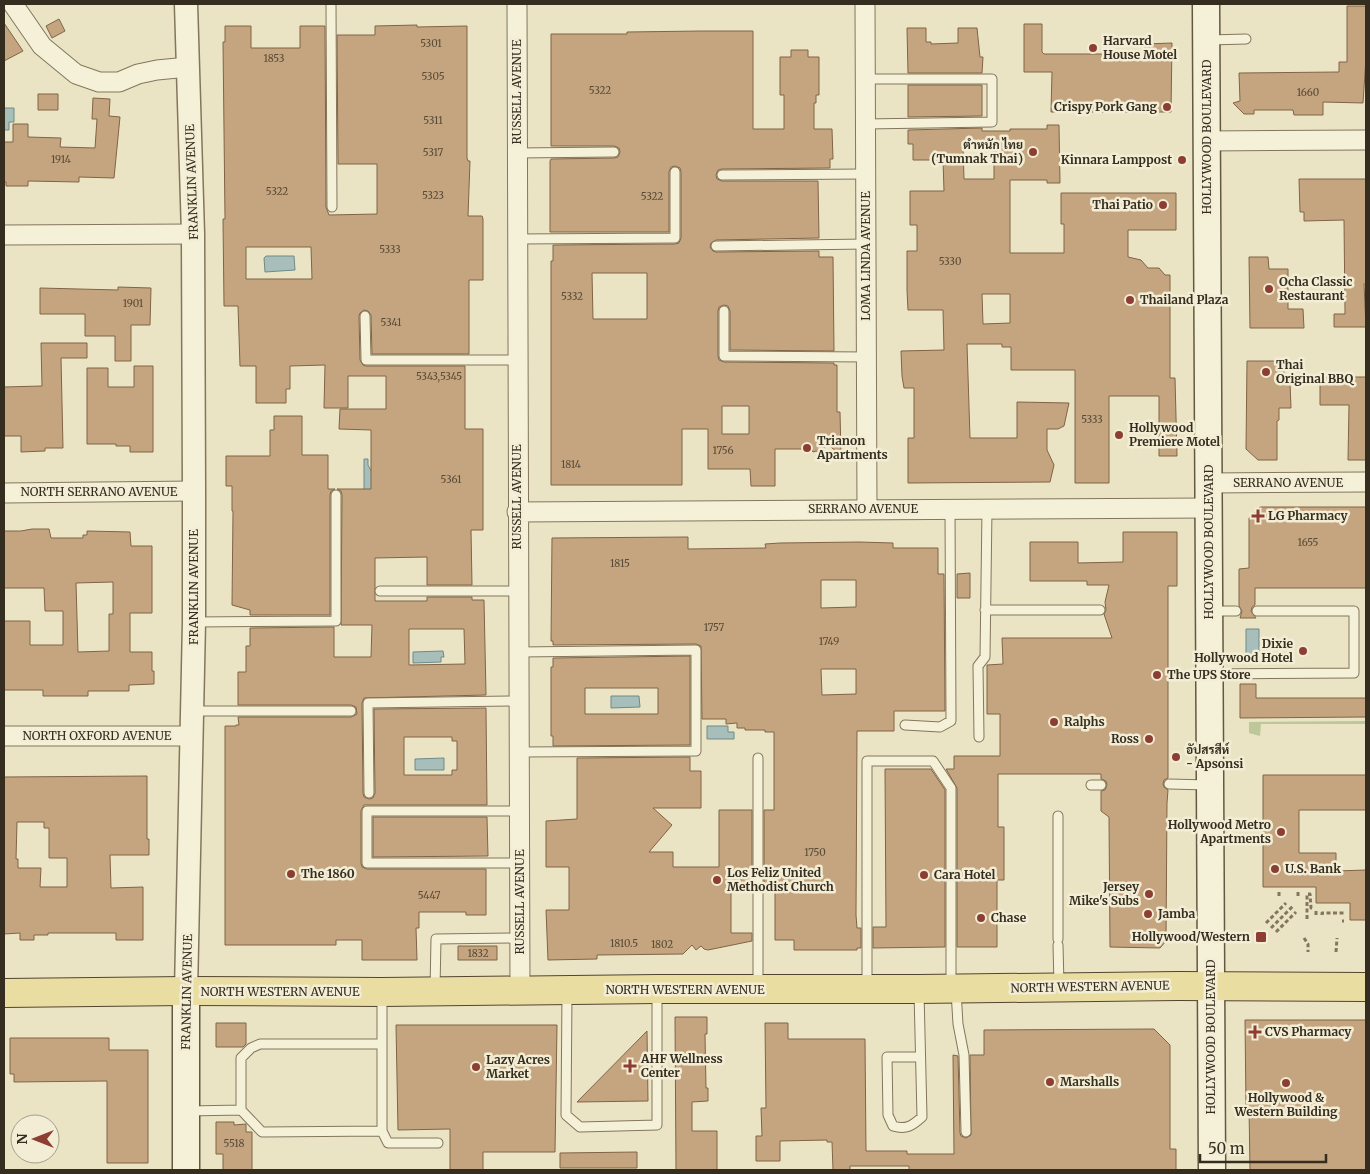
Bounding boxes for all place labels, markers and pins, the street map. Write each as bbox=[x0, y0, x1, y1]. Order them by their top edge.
place label: Harvard House Motel bbox=[1103, 33, 1177, 62]
marker: Harvard House Motel bbox=[1087, 42, 1099, 54]
place label: Crispy Pork Gang bbox=[1054, 99, 1157, 114]
marker: Crispy Pork Gang bbox=[1161, 101, 1173, 113]
place label: ตำหนัก ไทย (Tumnak Thai) bbox=[931, 137, 1023, 166]
marker: ตำหนัก ไทย (Tumnak Thai) bbox=[1027, 146, 1039, 158]
place label: Kinnara Lamppost bbox=[1061, 152, 1172, 167]
marker: Kinnara Lamppost bbox=[1176, 154, 1188, 166]
place label: Thai Patio bbox=[1092, 197, 1153, 212]
marker: Thai Patio bbox=[1157, 199, 1169, 211]
place label: Ocha Classic Restaurant bbox=[1279, 274, 1352, 303]
marker: Ocha Classic Restaurant bbox=[1263, 283, 1275, 295]
place label: Thailand Plaza bbox=[1140, 292, 1229, 307]
marker: Thailand Plaza bbox=[1124, 294, 1136, 306]
place label: Thai Original BBQ bbox=[1276, 357, 1354, 386]
marker: Thai Original BBQ bbox=[1260, 366, 1272, 378]
place label: Hollywood Premiere Motel bbox=[1129, 420, 1220, 449]
marker: Hollywood Premiere Motel bbox=[1113, 429, 1125, 441]
place label: Trianon Apartments bbox=[816, 433, 888, 462]
marker: Trianon Apartments bbox=[801, 442, 813, 454]
place label: LG Pharmacy bbox=[1268, 508, 1348, 523]
marker: LG Pharmacy bbox=[1252, 510, 1264, 522]
place label: Dixie Hollywood Hotel bbox=[1194, 636, 1294, 665]
marker: Dixie Hollywood Hotel bbox=[1297, 645, 1309, 657]
place label: The UPS Store bbox=[1167, 667, 1251, 682]
marker: The UPS Store bbox=[1151, 669, 1163, 681]
place label: Ralphs bbox=[1064, 714, 1105, 729]
marker: Ralphs bbox=[1048, 716, 1060, 728]
place label: Ross bbox=[1111, 731, 1139, 746]
marker: Ross bbox=[1143, 733, 1155, 745]
place label: อัปสรสีห์ - Apsonsi bbox=[1186, 742, 1243, 771]
marker: อัปสรสีห์ - Apsonsi bbox=[1170, 751, 1182, 763]
place label: Hollywood Metro Apartments bbox=[1168, 817, 1271, 846]
marker: Hollywood Metro Apartments bbox=[1275, 826, 1287, 838]
place label: U.S. Bank bbox=[1285, 861, 1341, 876]
marker: U.S. Bank bbox=[1269, 863, 1281, 875]
place label: Los Feliz United Methodist Church bbox=[727, 865, 834, 894]
place label: The 1860 bbox=[301, 866, 355, 881]
place label: Cara Hotel bbox=[934, 867, 995, 882]
marker: The 1860 bbox=[285, 868, 297, 880]
marker: Cara Hotel bbox=[918, 869, 930, 881]
marker: Los Feliz United Methodist Church bbox=[711, 874, 723, 886]
place label: Jersey Mike's Subs bbox=[1069, 879, 1140, 908]
marker: Jersey Mike's Subs bbox=[1143, 888, 1155, 900]
place label: Jamba bbox=[1157, 906, 1195, 921]
marker: Jamba bbox=[1142, 908, 1154, 920]
place label: Chase bbox=[991, 910, 1027, 925]
marker: Chase bbox=[975, 912, 987, 924]
place label: Hollywood/Western bbox=[1132, 929, 1250, 944]
marker: Hollywood/Western bbox=[1254, 930, 1268, 944]
place label: CVS Pharmacy bbox=[1265, 1024, 1352, 1039]
marker: CVS Pharmacy bbox=[1249, 1026, 1261, 1038]
place label: AHF Wellness Center bbox=[640, 1051, 723, 1080]
place label: Lazy Acres Market bbox=[486, 1052, 550, 1081]
marker: AHF Wellness Center bbox=[623, 1059, 637, 1073]
marker: Lazy Acres Market bbox=[470, 1061, 482, 1073]
place label: Marshalls bbox=[1060, 1074, 1119, 1089]
marker: Marshalls bbox=[1044, 1076, 1056, 1088]
marker: Hollywood & Western Building bbox=[1280, 1077, 1292, 1089]
place label: Hollywood & Western Building bbox=[1234, 1090, 1338, 1119]

